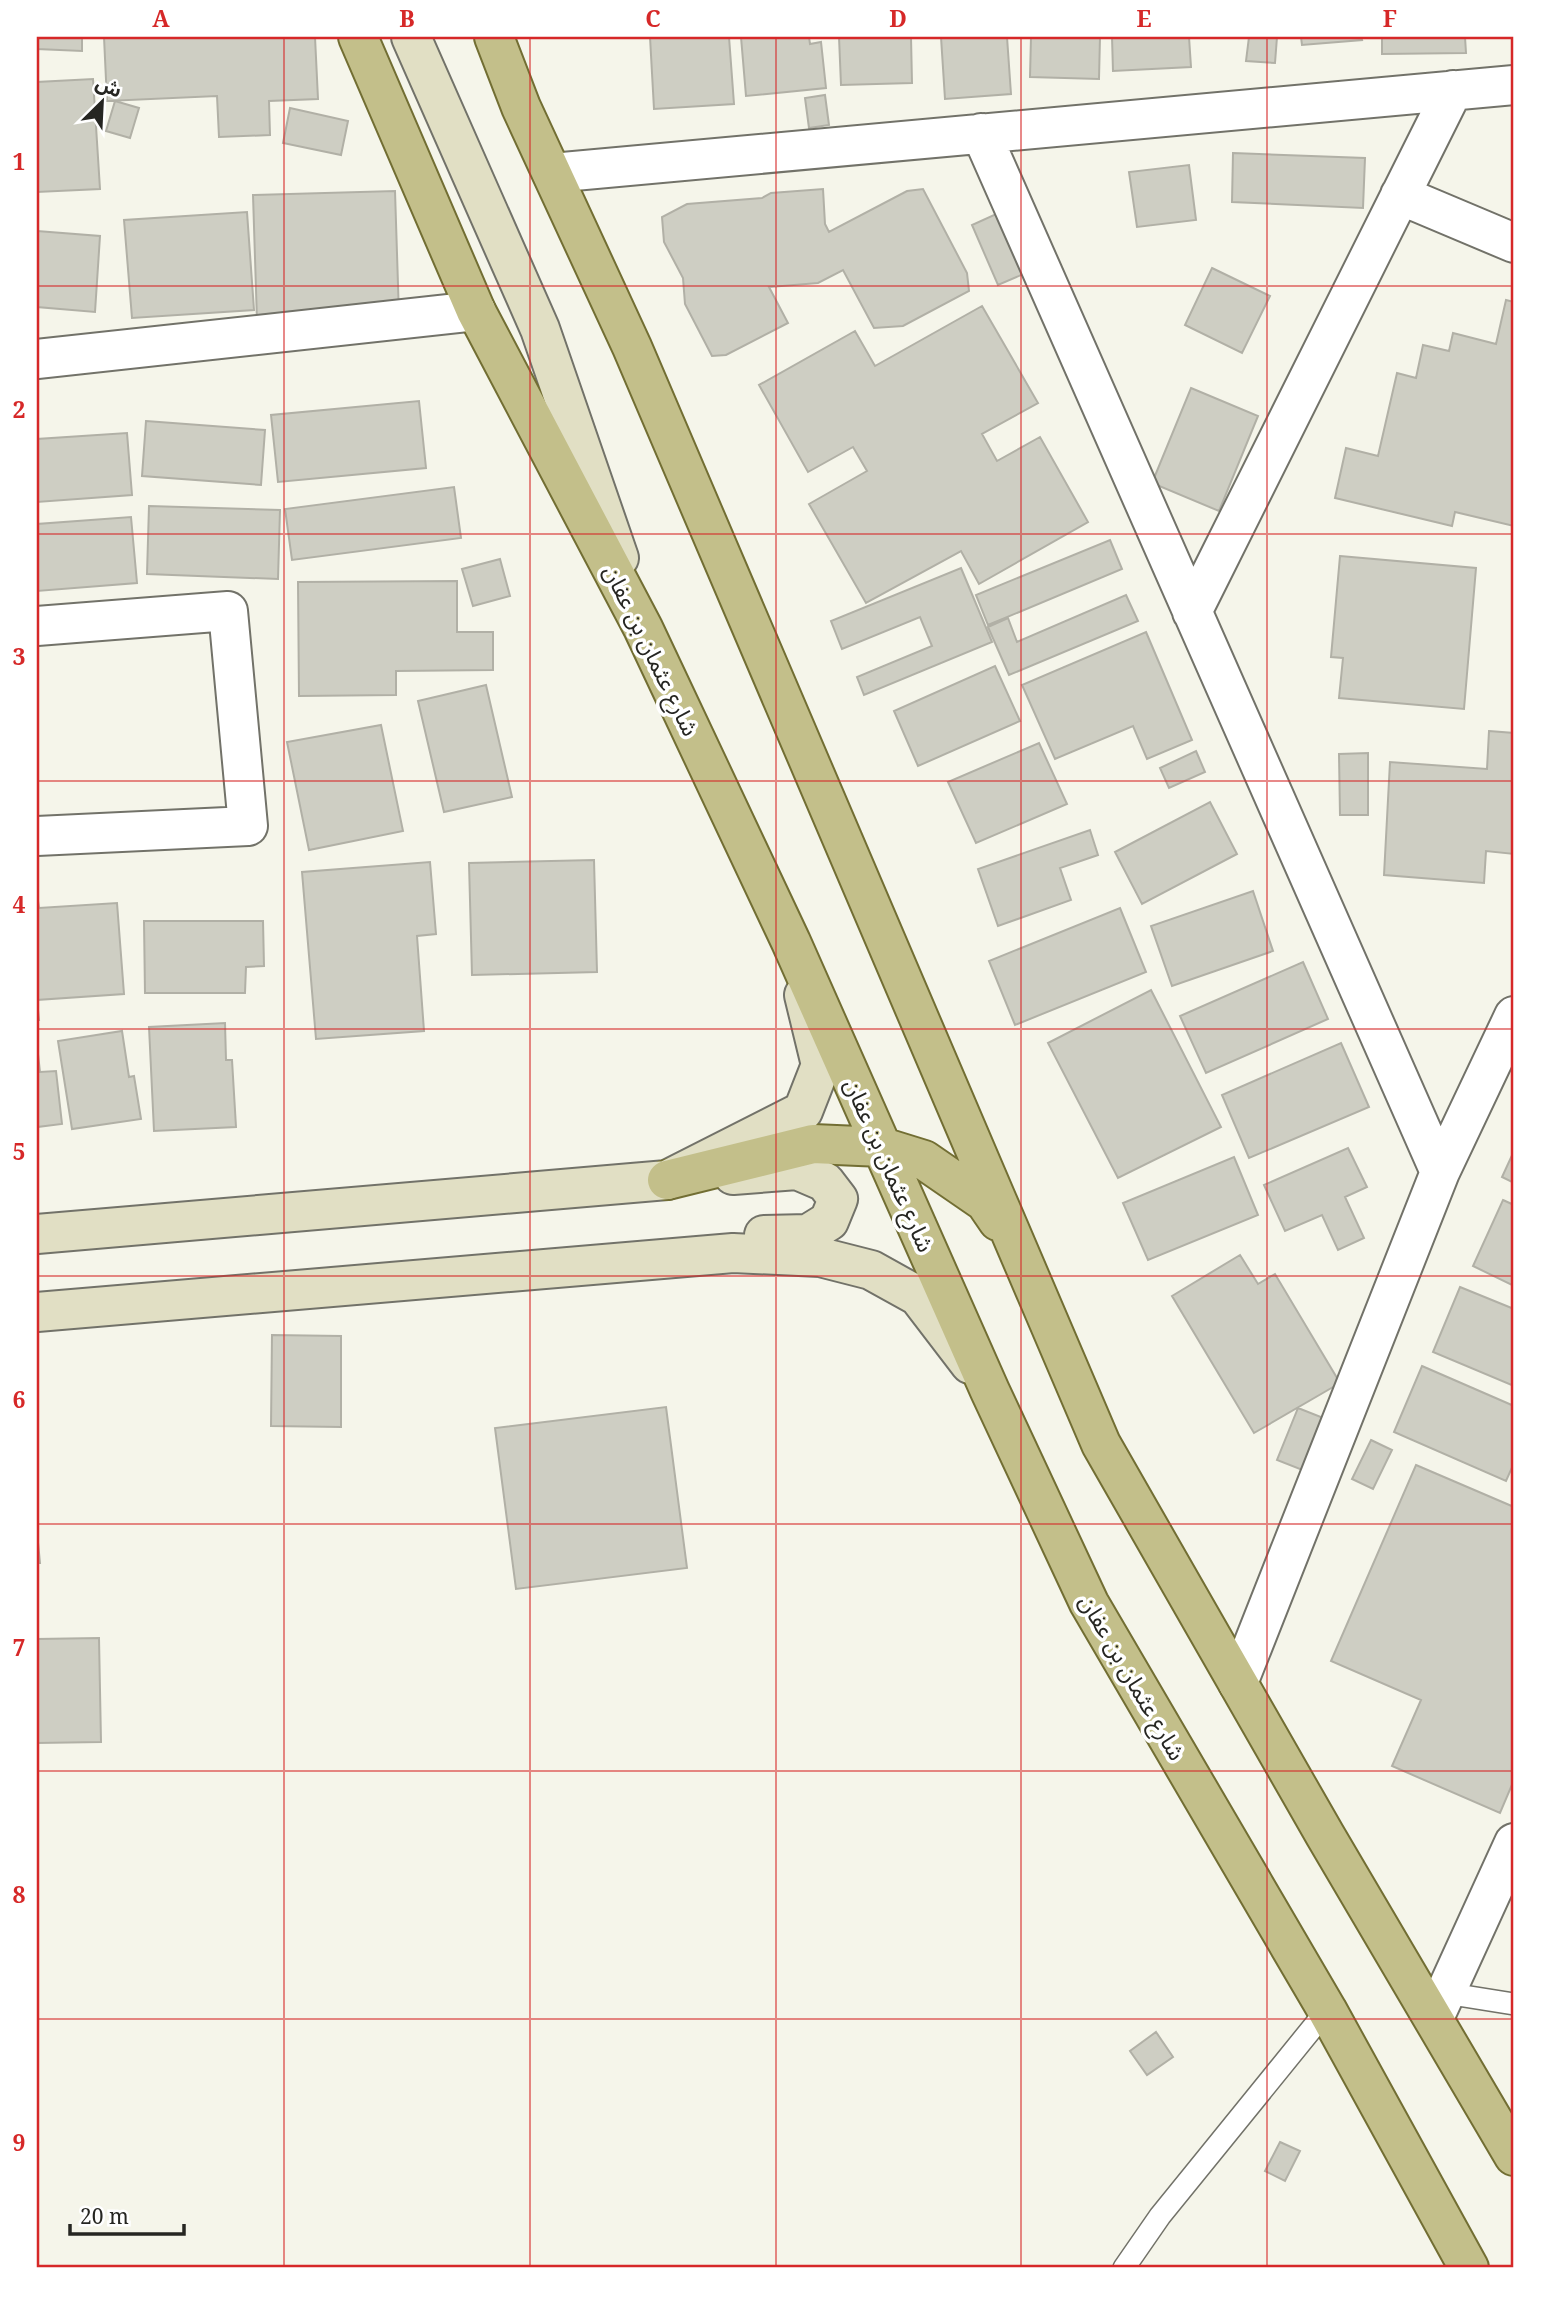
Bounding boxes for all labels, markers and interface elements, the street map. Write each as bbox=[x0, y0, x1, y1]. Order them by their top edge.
text: A bbox=[152, 2, 170, 34]
text: B bbox=[399, 2, 415, 34]
text: C bbox=[645, 2, 661, 34]
text: D bbox=[889, 2, 907, 34]
text: E bbox=[1136, 2, 1152, 34]
text: F bbox=[1383, 2, 1397, 34]
north arrow bbox=[66, 66, 136, 136]
text: ش bbox=[92, 69, 126, 104]
text: 1 bbox=[13, 145, 26, 177]
text: 2 bbox=[13, 393, 26, 425]
street label: شارع عثمان بن عفان bbox=[595, 559, 707, 742]
text: 3 bbox=[13, 640, 26, 672]
text: 4 bbox=[13, 888, 26, 920]
street label: شارع عثمان بن عفان bbox=[836, 1073, 943, 1258]
text: 5 bbox=[13, 1135, 26, 1167]
text: 6 bbox=[13, 1383, 26, 1415]
street label: شارع عثمان بن عفان bbox=[1071, 1588, 1194, 1767]
text: 7 bbox=[13, 1631, 26, 1663]
text: 8 bbox=[13, 1878, 26, 1910]
text: 9 bbox=[13, 2126, 26, 2158]
scale bar bbox=[70, 2193, 184, 2237]
text: 20 m bbox=[80, 2202, 129, 2230]

